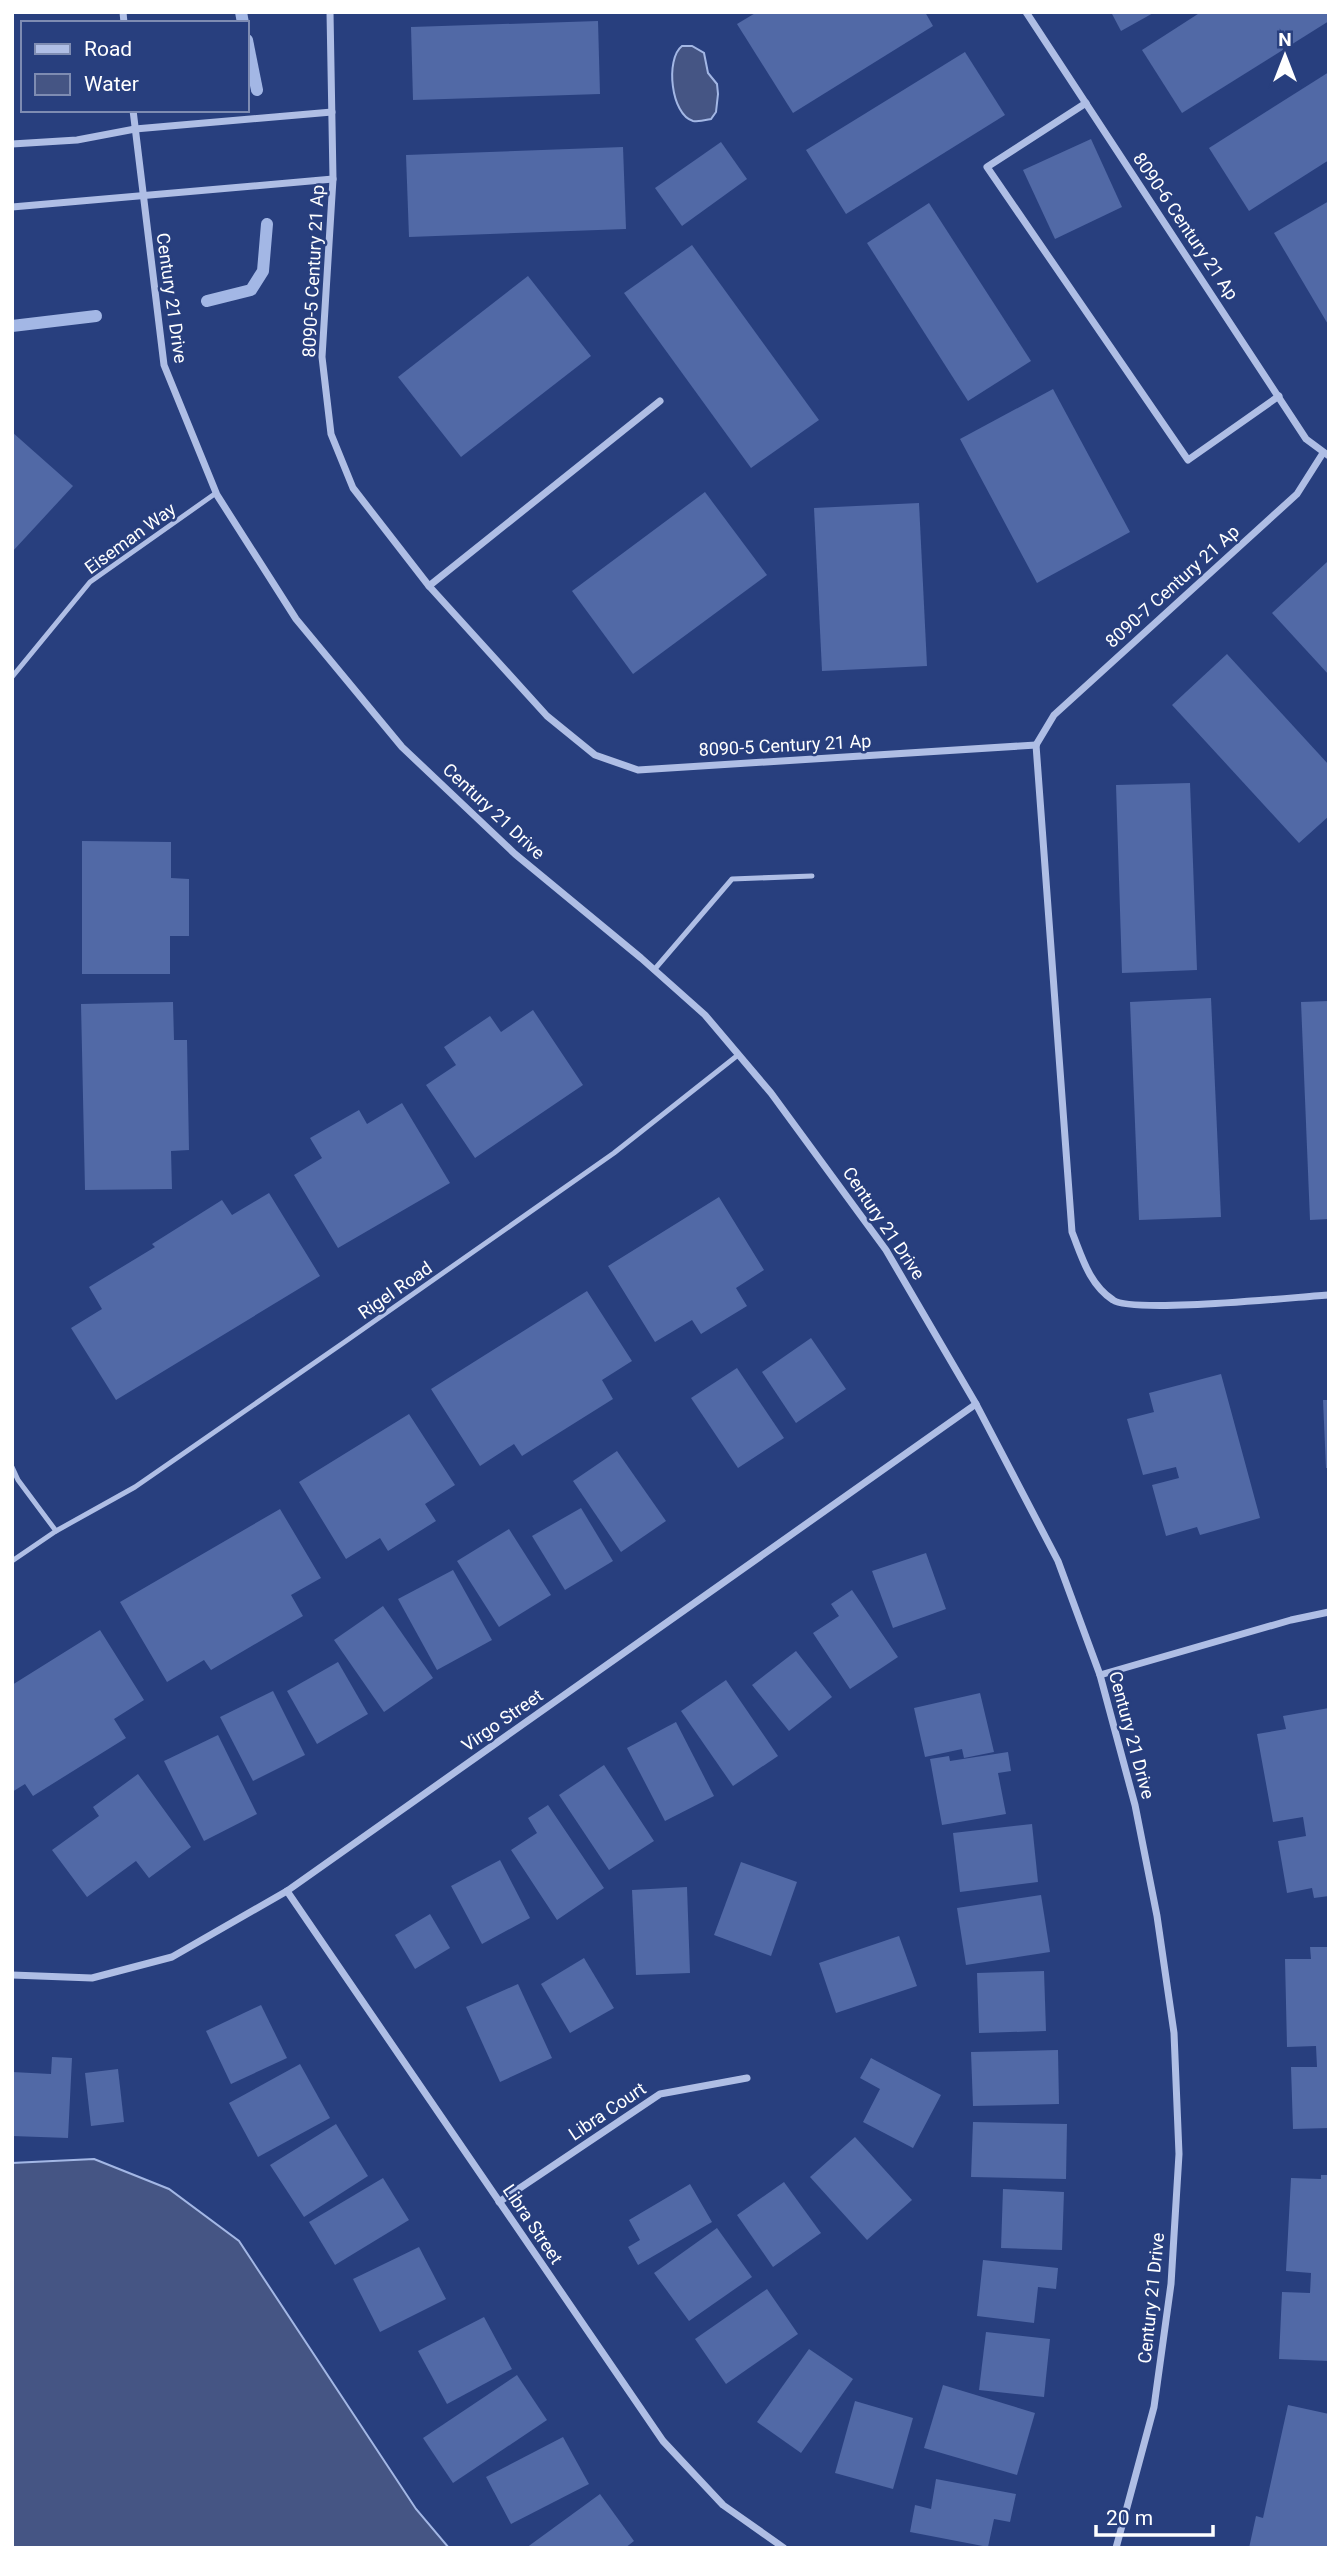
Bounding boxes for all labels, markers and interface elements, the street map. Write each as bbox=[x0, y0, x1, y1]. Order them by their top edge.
legend bbox=[21, 21, 248, 112]
north arrow bbox=[1250, 21, 1320, 91]
text: N bbox=[1278, 28, 1292, 51]
text: Road bbox=[84, 37, 132, 61]
text: Water bbox=[84, 72, 139, 96]
street label: 8090-6 Century 21 Ap bbox=[1129, 148, 1243, 304]
street label: 8090-5 Century 21 Ap bbox=[298, 184, 328, 358]
street label: Century 21 Drive bbox=[152, 231, 192, 365]
street label: Eiseman Way bbox=[80, 498, 180, 578]
street label: 8090-7 Century 21 Ap bbox=[1101, 520, 1243, 652]
street label: 8090-5 Century 21 Ap bbox=[698, 730, 872, 760]
street label: Century 21 Drive bbox=[439, 759, 549, 863]
street label: Century 21 Drive bbox=[839, 1163, 929, 1283]
street label: Rigel Road bbox=[354, 1257, 436, 1323]
street label: Century 21 Drive bbox=[1105, 1669, 1159, 1801]
street label: Virgo Street bbox=[457, 1684, 547, 1756]
street label: Libra Court bbox=[564, 2077, 650, 2144]
street label: Libra Street bbox=[499, 2180, 567, 2268]
street label: Century 21 Drive bbox=[1134, 2232, 1168, 2364]
scale bar bbox=[1096, 2494, 1213, 2538]
text: 20 m bbox=[1106, 2506, 1153, 2530]

